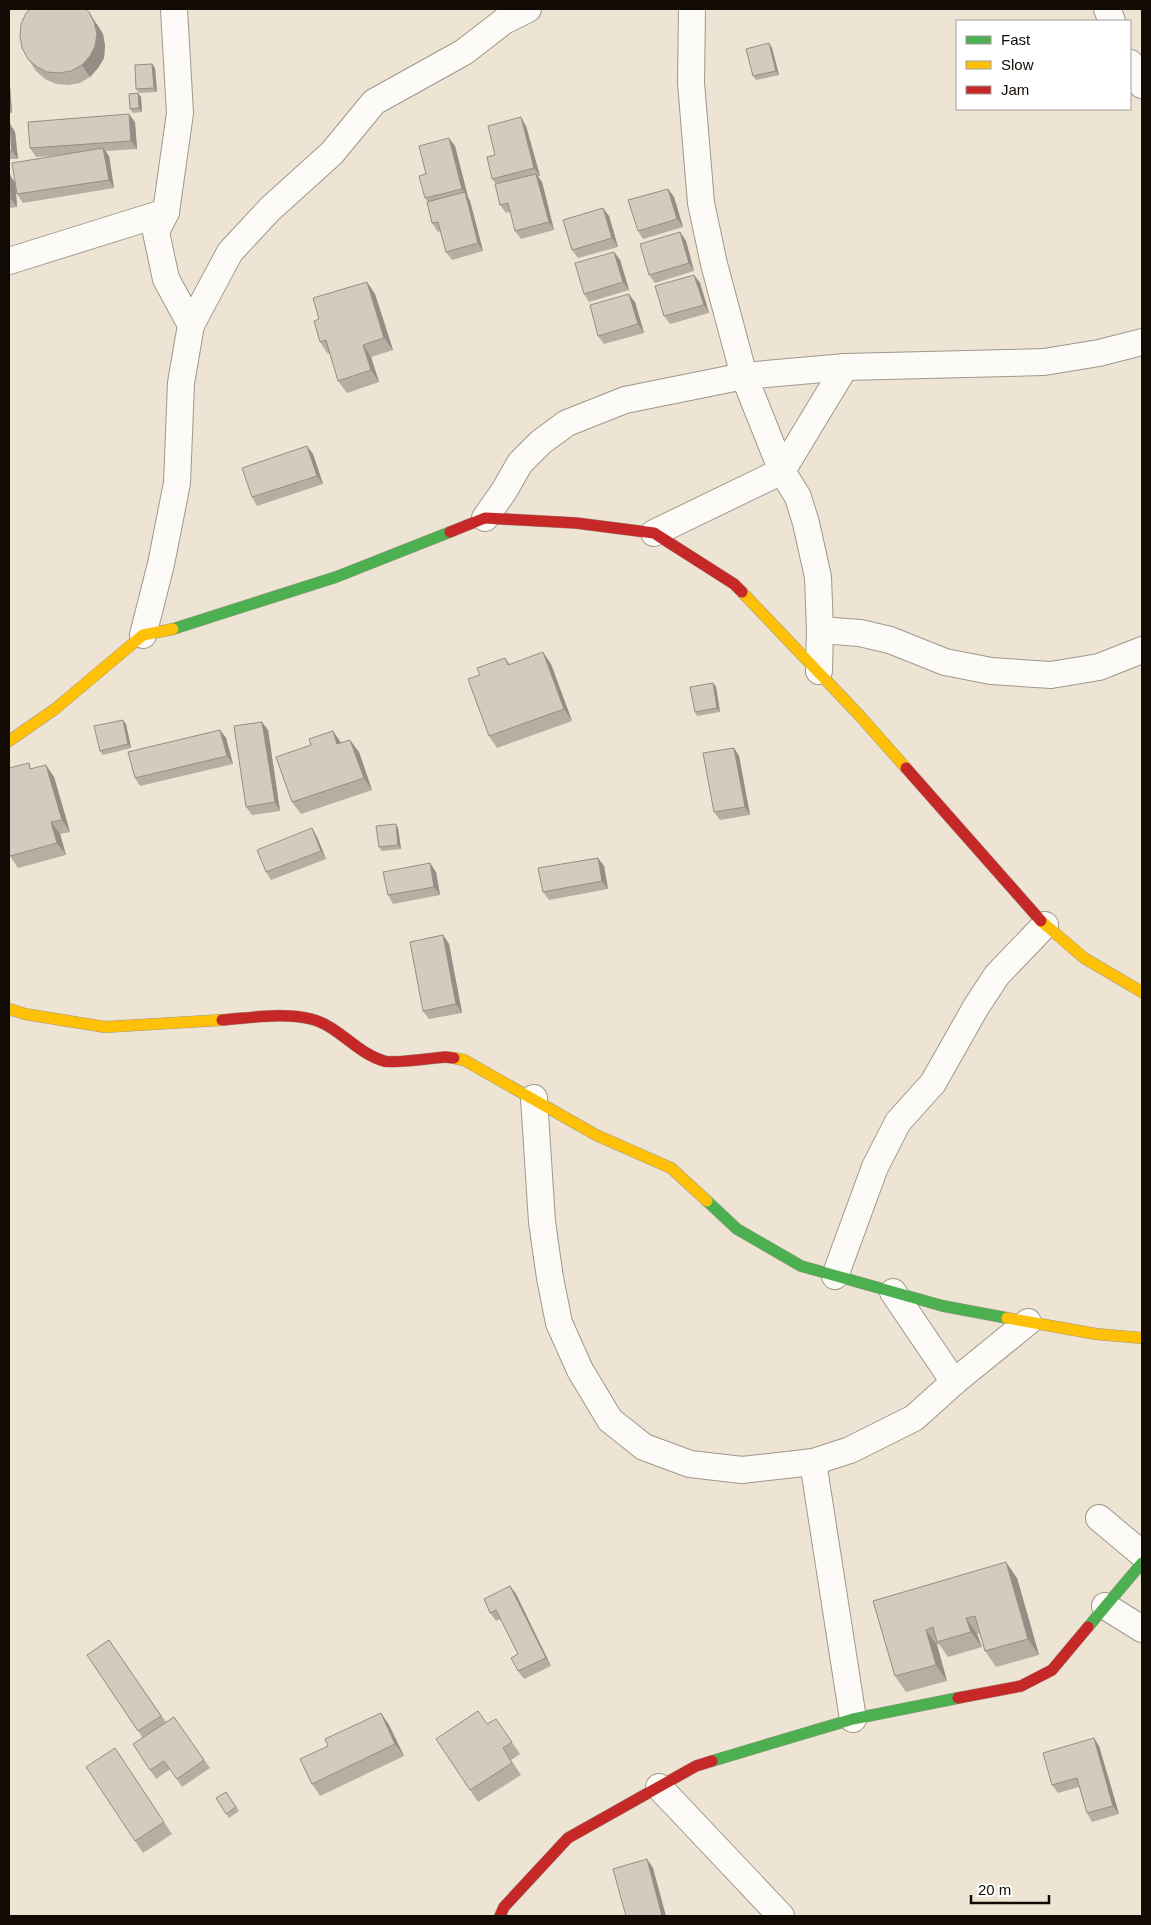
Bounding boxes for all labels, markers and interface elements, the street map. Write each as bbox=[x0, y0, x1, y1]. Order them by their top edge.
legend bbox=[956, 20, 1131, 110]
text: Fast bbox=[1001, 31, 1031, 48]
text: Slow bbox=[1001, 56, 1034, 73]
text: Jam bbox=[1001, 81, 1029, 98]
scale bar bbox=[971, 1872, 1048, 1904]
text: 20 m bbox=[978, 1881, 1011, 1898]

